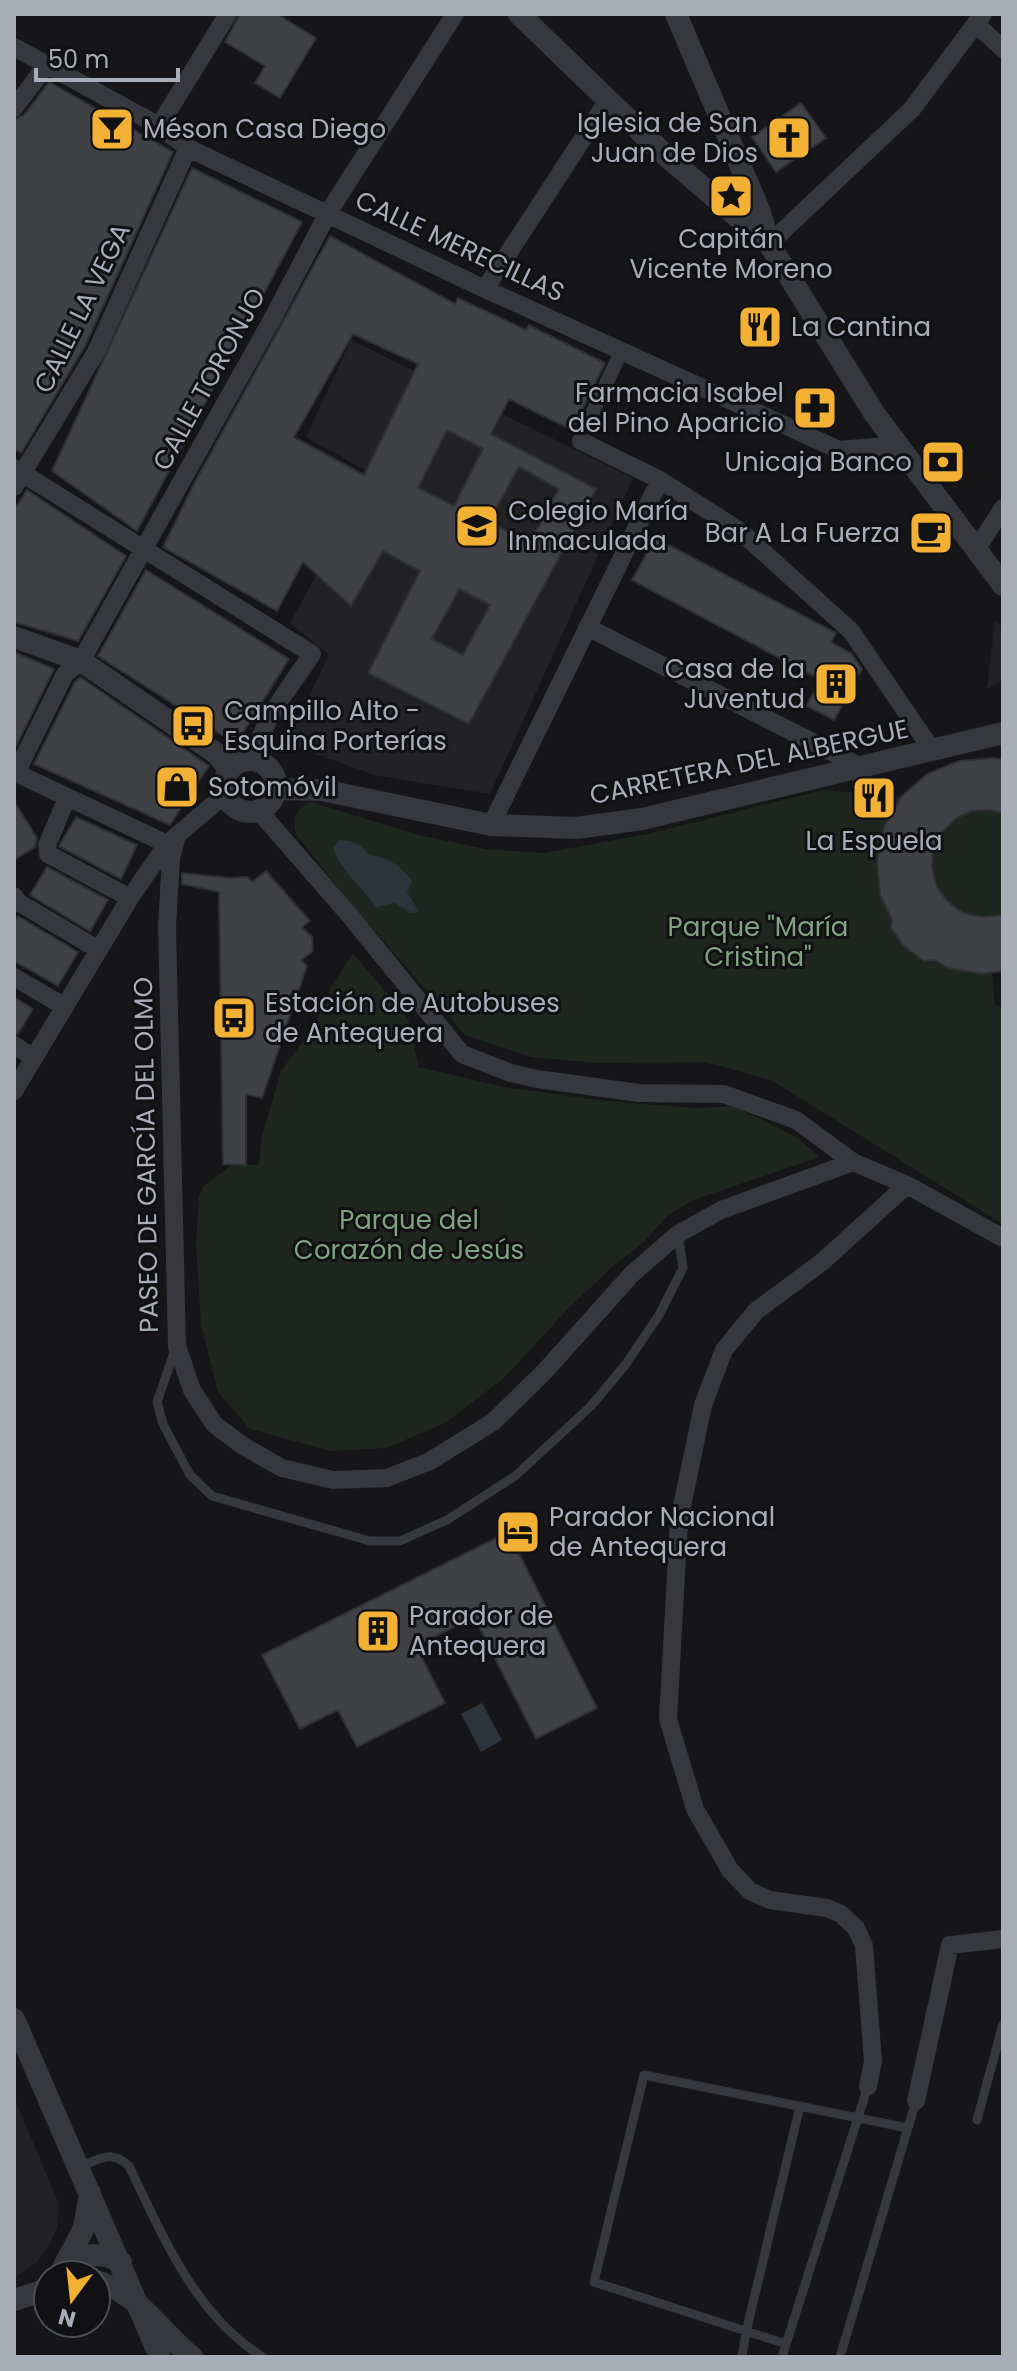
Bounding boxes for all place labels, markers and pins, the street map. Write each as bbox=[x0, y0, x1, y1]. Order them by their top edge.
bar icon: Méson Casa Diego bbox=[88, 105, 136, 153]
place label: Iglesia de San Juan de Dios bbox=[577, 105, 758, 171]
place label: Méson Casa Diego bbox=[143, 111, 386, 147]
church icon: Iglesia de San Juan de Dios bbox=[765, 114, 813, 162]
place icon: Capitán Vicente Moreno bbox=[707, 172, 755, 220]
place label: Capitán Vicente Moreno bbox=[629, 221, 833, 287]
restaurant icon: La Cantina bbox=[736, 303, 784, 351]
place label: La Cantina bbox=[791, 309, 931, 345]
place label: Farmacia Isabel del Pino Aparicio bbox=[568, 375, 784, 441]
pharmacy icon: Farmacia Isabel del Pino Aparicio bbox=[791, 384, 839, 432]
bank icon: Unicaja Banco bbox=[919, 438, 967, 486]
place label: Unicaja Banco bbox=[725, 444, 912, 480]
place label: Colegio María Inmaculada bbox=[508, 493, 688, 559]
school or university icon: Colegio María Inmaculada bbox=[453, 502, 501, 550]
cafe icon: Bar A La Fuerza bbox=[907, 509, 955, 557]
place label: Bar A La Fuerza bbox=[705, 515, 900, 551]
place label: Casa de la Juventud bbox=[665, 651, 805, 717]
building icon: Casa de la Juventud bbox=[812, 660, 860, 708]
place label: Campillo Alto - Esquina Porterías bbox=[224, 693, 447, 759]
bus stop icon: Campillo Alto - Esquina Porterías bbox=[169, 702, 217, 750]
shop icon: Sotomóvil bbox=[153, 763, 201, 811]
place label: Sotomóvil bbox=[208, 769, 337, 805]
restaurant icon: La Espuela bbox=[850, 774, 898, 822]
place label: La Espuela bbox=[806, 823, 942, 859]
place label: Estación de Autobuses de Antequera bbox=[265, 985, 560, 1051]
bus stop icon: Estación de Autobuses de Antequera bbox=[210, 994, 258, 1042]
place label: Parador Nacional de Antequera bbox=[549, 1499, 775, 1565]
hotel icon: Parador Nacional de Antequera bbox=[494, 1508, 542, 1556]
place label: Parador de Antequera bbox=[409, 1598, 553, 1664]
building icon: Parador de Antequera bbox=[354, 1607, 402, 1655]

